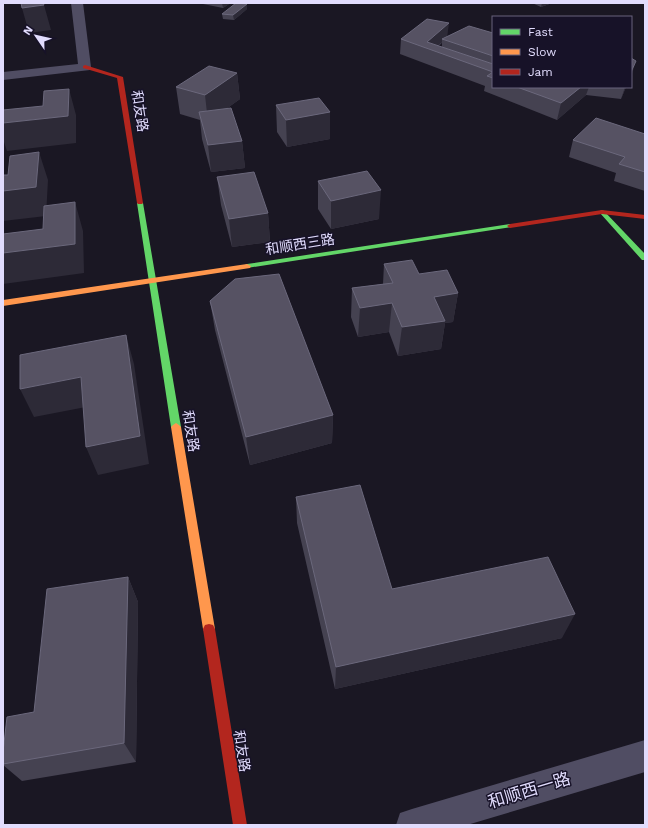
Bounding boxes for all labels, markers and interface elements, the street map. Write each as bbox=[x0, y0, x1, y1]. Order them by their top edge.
north arrow bbox=[16, 16, 56, 56]
legend bbox=[492, 16, 632, 88]
text: N bbox=[20, 24, 36, 38]
text: Fast bbox=[528, 25, 553, 39]
text: Slow bbox=[528, 45, 556, 59]
text: Jam bbox=[528, 65, 553, 79]
street label: 和友路 bbox=[129, 89, 151, 133]
street label: 和顺西三路 bbox=[264, 231, 336, 257]
street label: 和友路 bbox=[180, 409, 202, 453]
street label: 和友路 bbox=[231, 729, 253, 773]
street label: 和顺西一路 bbox=[485, 768, 573, 812]

